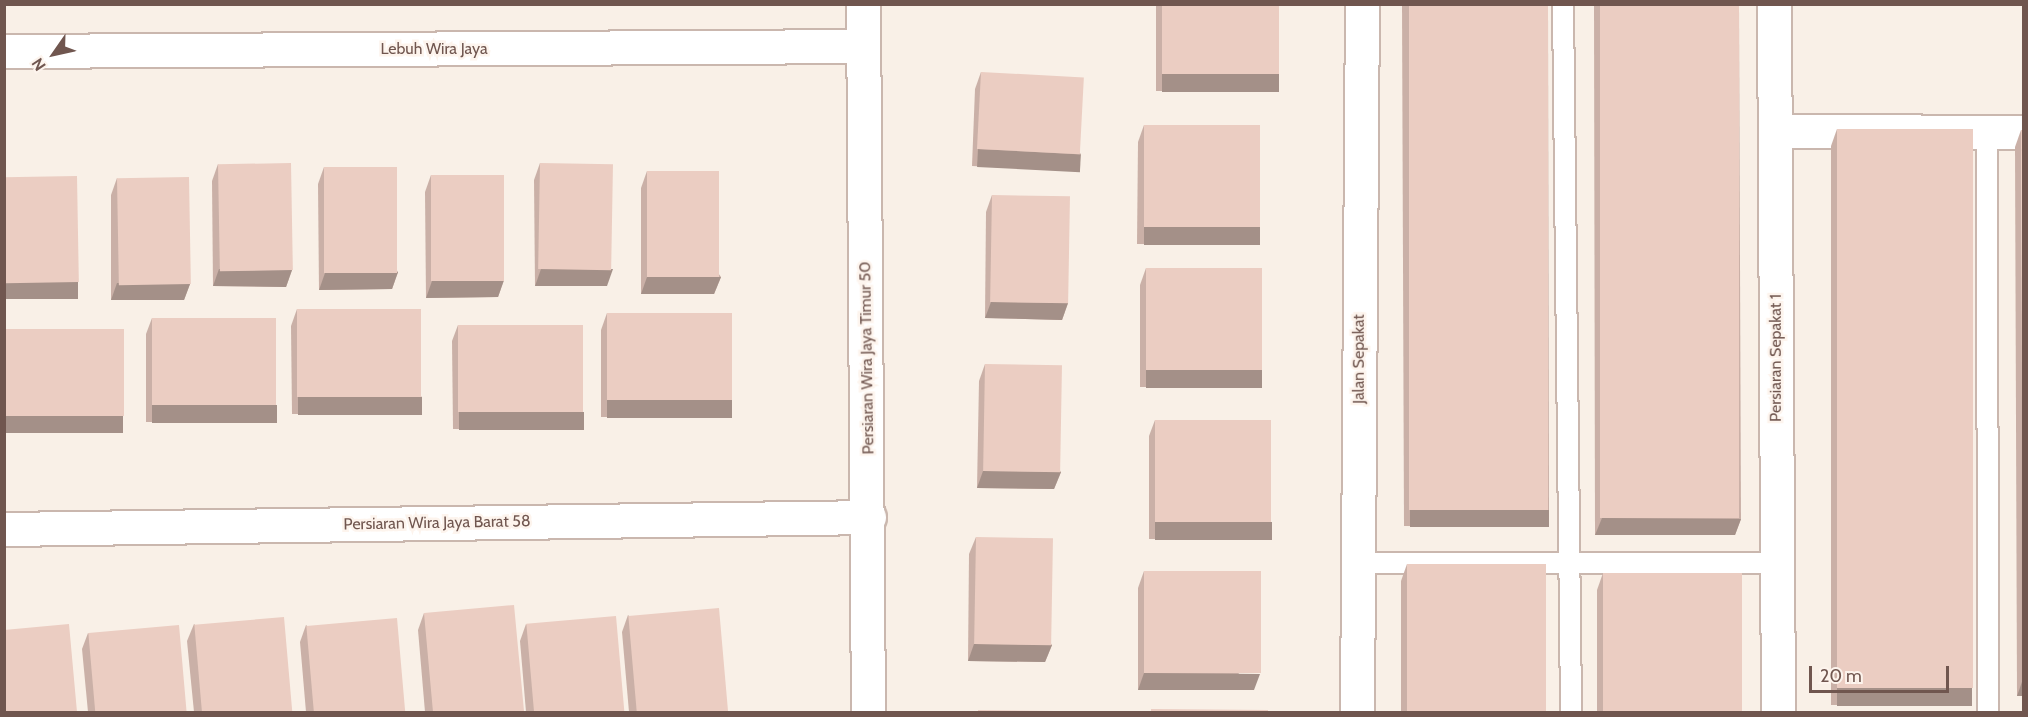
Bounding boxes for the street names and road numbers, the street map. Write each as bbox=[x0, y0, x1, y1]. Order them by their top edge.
street label: Lebuh Wira Jaya bbox=[380, 39, 488, 59]
street label: Persiaran Wira Jaya Timur 50 bbox=[856, 261, 878, 455]
street label: Persiaran Sepakat 1 bbox=[1766, 294, 1786, 422]
street label: Jalan Sepakat bbox=[1349, 314, 1369, 404]
street label: Persiaran Wira Jaya Barat 58 bbox=[343, 512, 531, 534]

